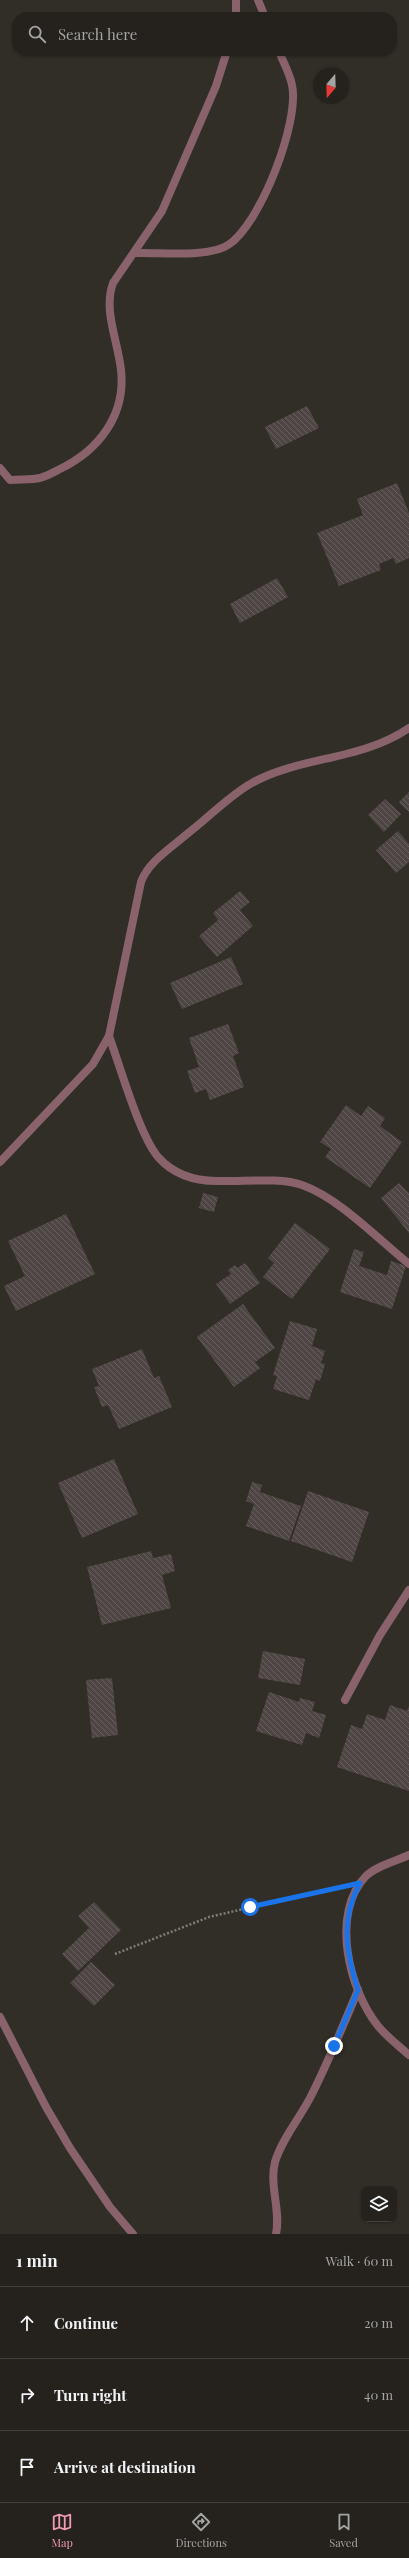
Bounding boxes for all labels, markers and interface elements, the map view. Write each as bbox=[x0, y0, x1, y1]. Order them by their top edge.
search box bbox=[12, 12, 397, 56]
icon: search bbox=[26, 23, 48, 45]
text: Search here bbox=[58, 24, 137, 44]
north arrow bbox=[313, 68, 349, 104]
route start bbox=[241, 1898, 259, 1916]
route end bbox=[325, 2037, 343, 2055]
map controls bbox=[361, 2186, 397, 2222]
button: layers bbox=[361, 2186, 397, 2222]
text: 1 min bbox=[16, 2249, 58, 2271]
text: Walk · 60 m bbox=[325, 2252, 393, 2269]
icon: ahead bbox=[16, 2312, 38, 2334]
text: Continue bbox=[54, 2313, 118, 2333]
text: 20 m bbox=[364, 2314, 393, 2331]
icon: right bbox=[16, 2384, 38, 2406]
text: Turn right bbox=[54, 2385, 127, 2405]
text: 40 m bbox=[364, 2386, 393, 2403]
icon: arrive bbox=[16, 2456, 38, 2478]
text: Arrive at destination bbox=[54, 2457, 196, 2477]
tab: Map bbox=[51, 2511, 73, 2550]
tab: Directions bbox=[175, 2511, 227, 2550]
tab: Saved bbox=[329, 2511, 358, 2550]

